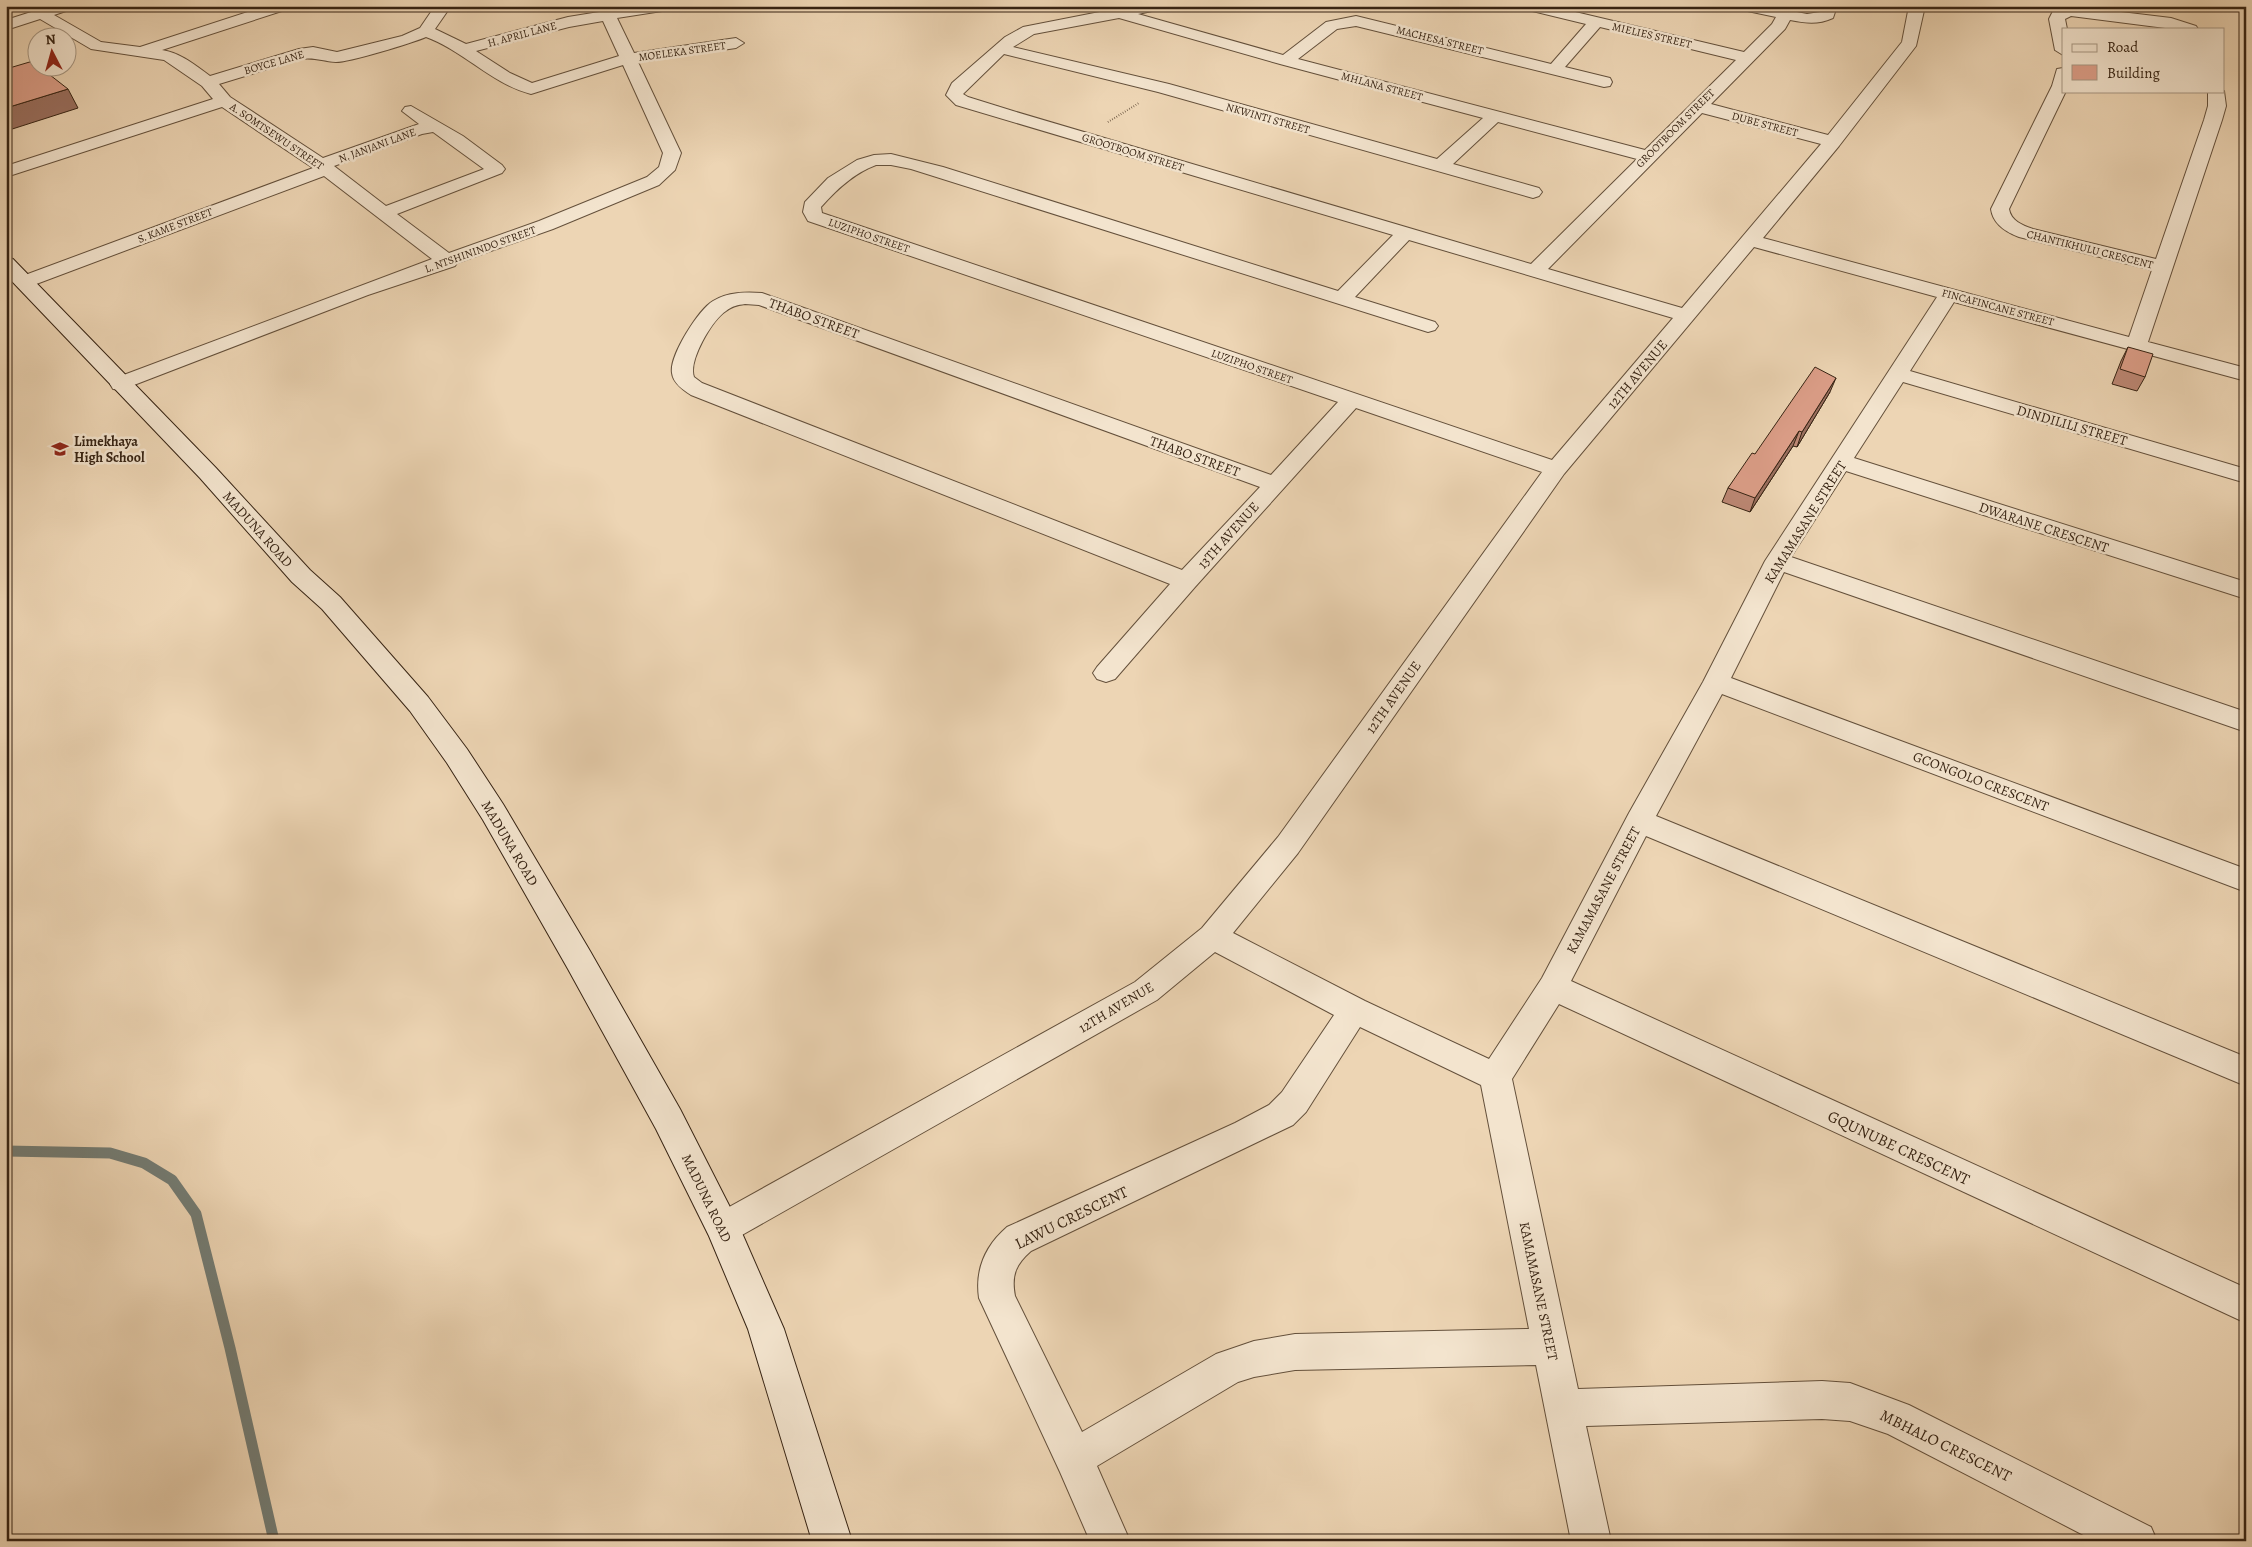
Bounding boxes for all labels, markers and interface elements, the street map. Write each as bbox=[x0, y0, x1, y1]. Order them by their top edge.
street label: H. APRIL LANE bbox=[486, 18, 558, 51]
street label: MIELIES STREET bbox=[1611, 19, 1693, 52]
street label: MACHESA STREET bbox=[1395, 22, 1485, 59]
north arrow bbox=[28, 28, 78, 78]
legend bbox=[2062, 28, 2224, 92]
text: N bbox=[45, 30, 57, 50]
text: Road bbox=[2107, 37, 2139, 57]
street label: MOELEKA STREET bbox=[637, 38, 727, 65]
street label: BOYCE LANE bbox=[242, 47, 306, 78]
text: Building bbox=[2107, 63, 2160, 83]
street label: MHLANA STREET bbox=[1339, 68, 1424, 105]
street label: GROOTBOOM STREET bbox=[1633, 86, 1718, 171]
street label: A. SOMTSEWU STREET bbox=[226, 99, 327, 173]
street label: NKWINTI STREET bbox=[1224, 99, 1311, 138]
street label: DUBE STREET bbox=[1730, 108, 1800, 141]
street label: N. JANJANI LANE bbox=[336, 125, 418, 166]
street label: GROOTBOOM STREET bbox=[1080, 130, 1186, 175]
street label: S. KAME STREET bbox=[136, 204, 215, 247]
street label: LUZIPHO STREET bbox=[826, 215, 911, 256]
street label: L. NTSHININDO STREET bbox=[422, 222, 538, 277]
street label: CHANTIKHULU CRESCENT bbox=[2025, 226, 2155, 273]
street label: FINCAFINCANE STREET bbox=[1940, 285, 2056, 330]
street label: THABO STREET bbox=[766, 293, 862, 344]
street label: 12TH AVENUE bbox=[1603, 336, 1672, 413]
street label: LUZIPHO STREET bbox=[1209, 346, 1294, 387]
street label: DINDILILI STREET bbox=[2014, 401, 2130, 450]
street label: THABO STREET bbox=[1147, 431, 1243, 482]
place label: Limekhaya High School bbox=[74, 432, 145, 467]
school or university icon: Limekhaya High School bbox=[50, 439, 70, 459]
street label: KAMAMASANE STREET bbox=[1760, 457, 1851, 587]
street label: MADUNA ROAD bbox=[218, 487, 297, 572]
street label: 13TH AVENUE bbox=[1193, 498, 1263, 573]
street label: DWARANE CRESCENT bbox=[1977, 498, 2111, 558]
street label: 12TH AVENUE bbox=[1361, 657, 1425, 737]
street label: GCONGOLO CRESCENT bbox=[1910, 747, 2052, 816]
street label: MADUNA ROAD bbox=[477, 797, 543, 890]
street label: KAMAMASANE STREET bbox=[1562, 823, 1645, 957]
street label: 12TH AVENUE bbox=[1075, 977, 1157, 1037]
street label: GQUNUBE CRESCENT bbox=[1824, 1105, 1973, 1191]
street label: MADUNA ROAD bbox=[677, 1151, 736, 1246]
street label: LAWU CRESCENT bbox=[1011, 1181, 1132, 1255]
street label: KAMAMASANE STREET bbox=[1515, 1220, 1563, 1363]
street label: MBHALO CRESCENT bbox=[1876, 1404, 2015, 1487]

